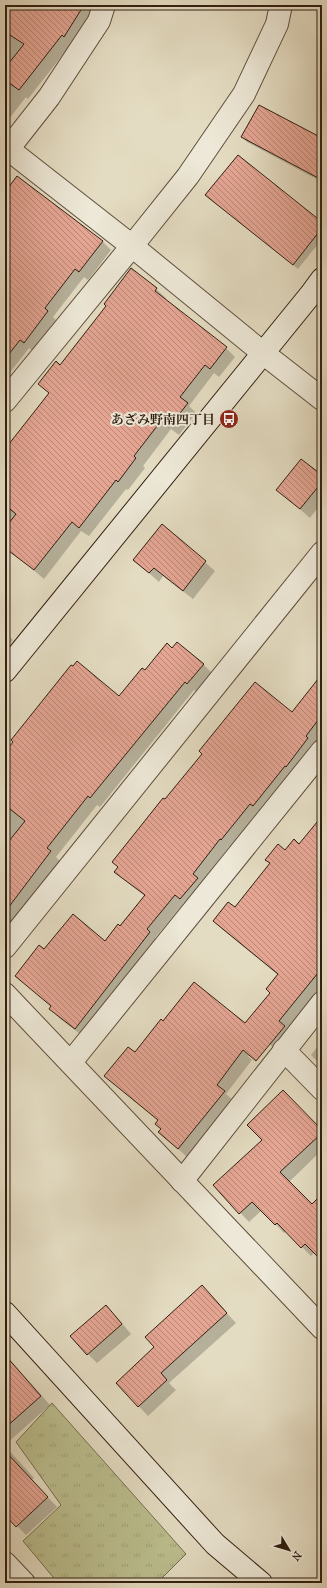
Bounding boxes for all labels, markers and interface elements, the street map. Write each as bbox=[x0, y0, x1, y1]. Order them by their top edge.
bus stop icon: あざみ野南四丁目 bbox=[218, 408, 240, 430]
place label: あざみ野南四丁目 bbox=[111, 412, 215, 427]
north arrow bbox=[269, 1530, 309, 1570]
text: N bbox=[288, 1549, 304, 1564]

